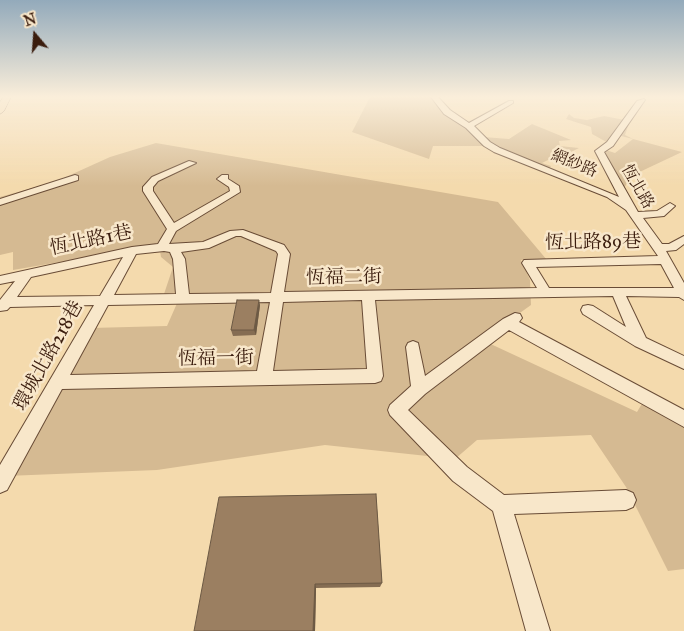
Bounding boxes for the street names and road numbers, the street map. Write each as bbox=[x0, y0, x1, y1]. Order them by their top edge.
street label: 網紗路 bbox=[548, 146, 600, 182]
street label: 恆北路 bbox=[617, 161, 657, 213]
street label: 恆北路1巷 bbox=[48, 221, 134, 261]
street label: 恆北路89巷 bbox=[545, 231, 641, 255]
street label: 恆福二街 bbox=[306, 266, 382, 290]
street label: 環城北路218巷 bbox=[9, 297, 89, 415]
street label: 恆福一街 bbox=[178, 347, 254, 371]

